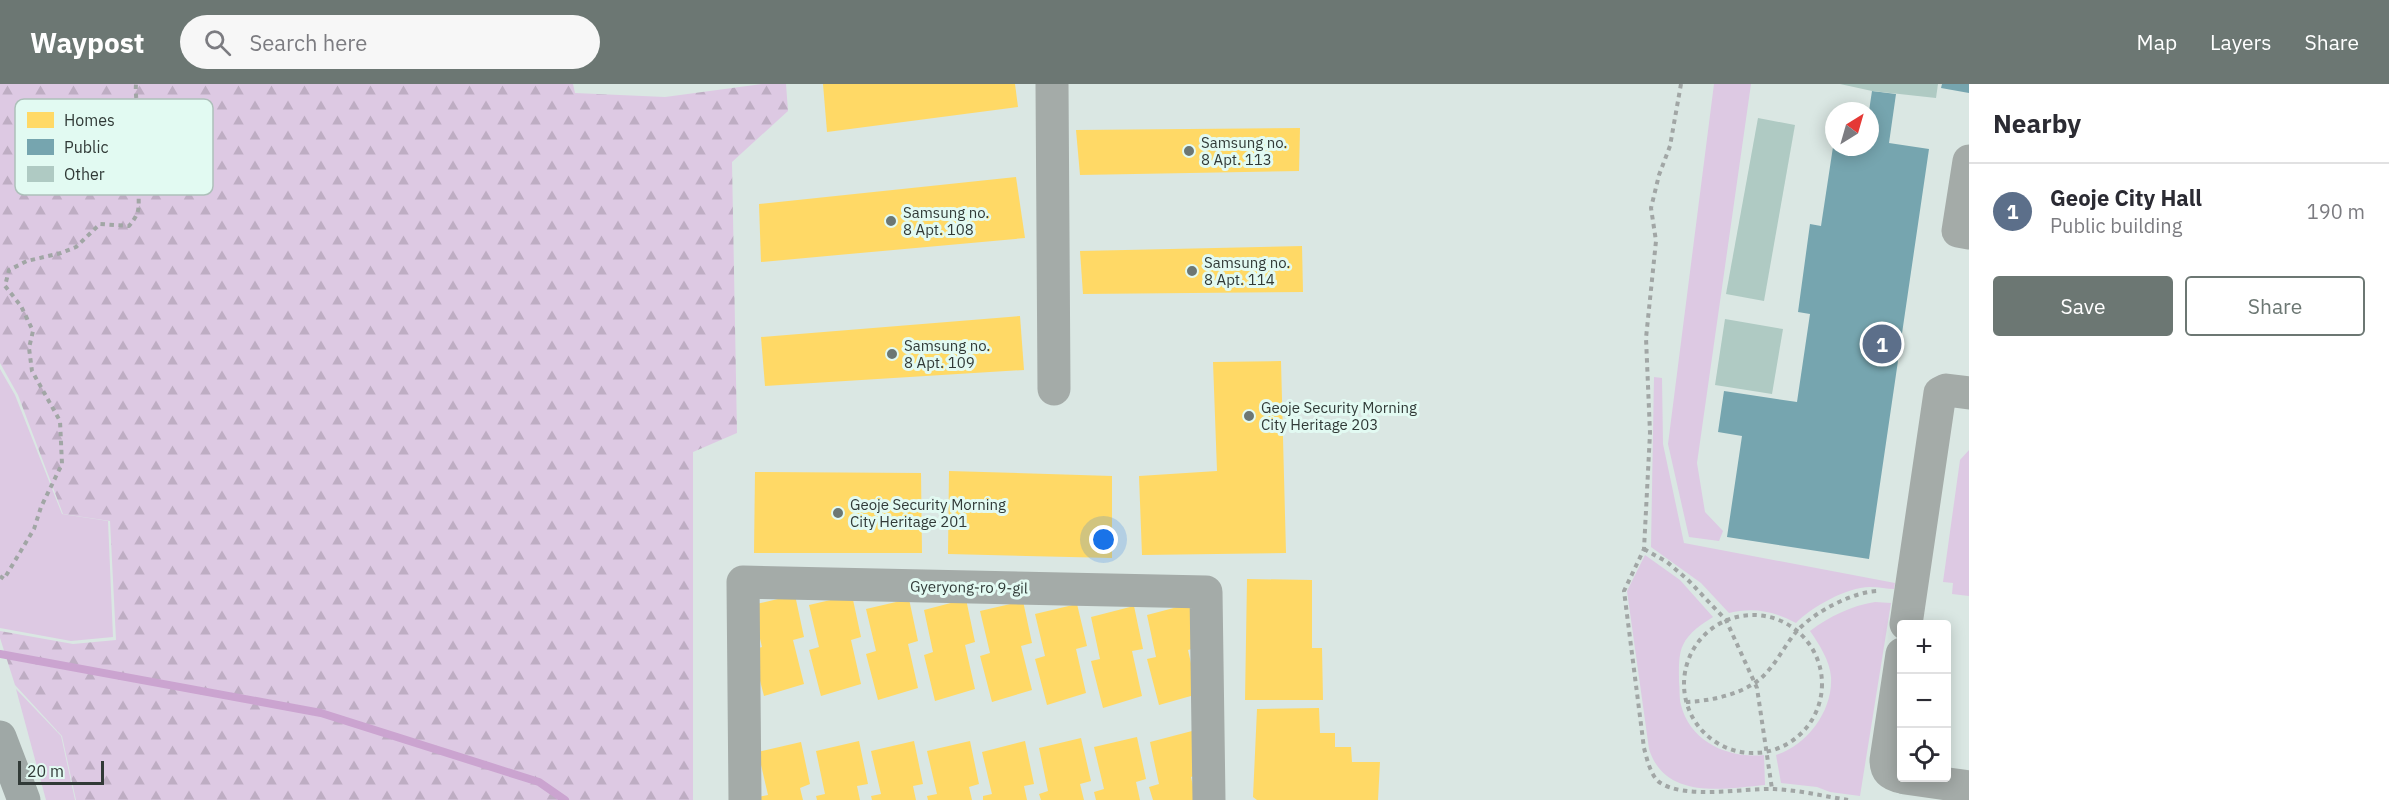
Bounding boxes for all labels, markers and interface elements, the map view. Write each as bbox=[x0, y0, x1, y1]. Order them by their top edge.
search box bbox=[180, 15, 600, 69]
text: Waypost bbox=[30, 24, 144, 61]
icon: search bbox=[201, 26, 234, 59]
text: Search here bbox=[249, 28, 367, 57]
text: Map bbox=[2137, 28, 2177, 56]
text: Layers bbox=[2210, 28, 2272, 56]
text: Share bbox=[2305, 28, 2359, 56]
legend bbox=[15, 99, 213, 195]
north arrow bbox=[1825, 102, 1879, 156]
text: Nearby bbox=[1993, 106, 2081, 140]
text: Homes bbox=[64, 110, 115, 130]
place label: Samsung no. 8 Apt. 113 bbox=[1201, 133, 1287, 169]
text: Public bbox=[64, 137, 108, 157]
marker: Samsung no. 8 Apt. 113 bbox=[1182, 144, 1196, 158]
text: Other bbox=[64, 164, 105, 184]
text: Geoje City Hall bbox=[2050, 183, 2202, 212]
text: 1 bbox=[2007, 198, 2019, 225]
text: 190 m bbox=[2307, 198, 2365, 225]
place label: Samsung no. 8 Apt. 108 bbox=[903, 203, 989, 239]
text: Public building bbox=[2050, 212, 2182, 239]
marker: Samsung no. 8 Apt. 108 bbox=[884, 214, 898, 228]
place label: Samsung no. 8 Apt. 114 bbox=[1204, 253, 1290, 289]
marker: Samsung no. 8 Apt. 114 bbox=[1185, 264, 1199, 278]
button: Save bbox=[1993, 276, 2173, 336]
button: Share bbox=[2185, 276, 2365, 336]
pin: 1 bbox=[1862, 322, 1902, 366]
place label: Samsung no. 8 Apt. 109 bbox=[904, 336, 990, 372]
marker: Samsung no. 8 Apt. 109 bbox=[885, 347, 899, 361]
place label: Geoje Security Morning City Heritage 203 bbox=[1261, 398, 1417, 434]
marker: Geoje Security Morning City Heritage 203 bbox=[1242, 409, 1256, 423]
place label: Geoje Security Morning City Heritage 201 bbox=[850, 495, 1006, 531]
marker: Geoje Security Morning City Heritage 201 bbox=[831, 506, 845, 520]
your location bbox=[1089, 525, 1118, 554]
street label: Gyeryong-ro 9-gil bbox=[910, 576, 1028, 598]
map controls bbox=[1897, 620, 1951, 782]
button: + bbox=[1897, 620, 1951, 674]
button: − bbox=[1897, 674, 1951, 728]
button: locate bbox=[1897, 728, 1951, 782]
scale bar bbox=[18, 758, 104, 786]
text: 20 m bbox=[27, 761, 64, 781]

